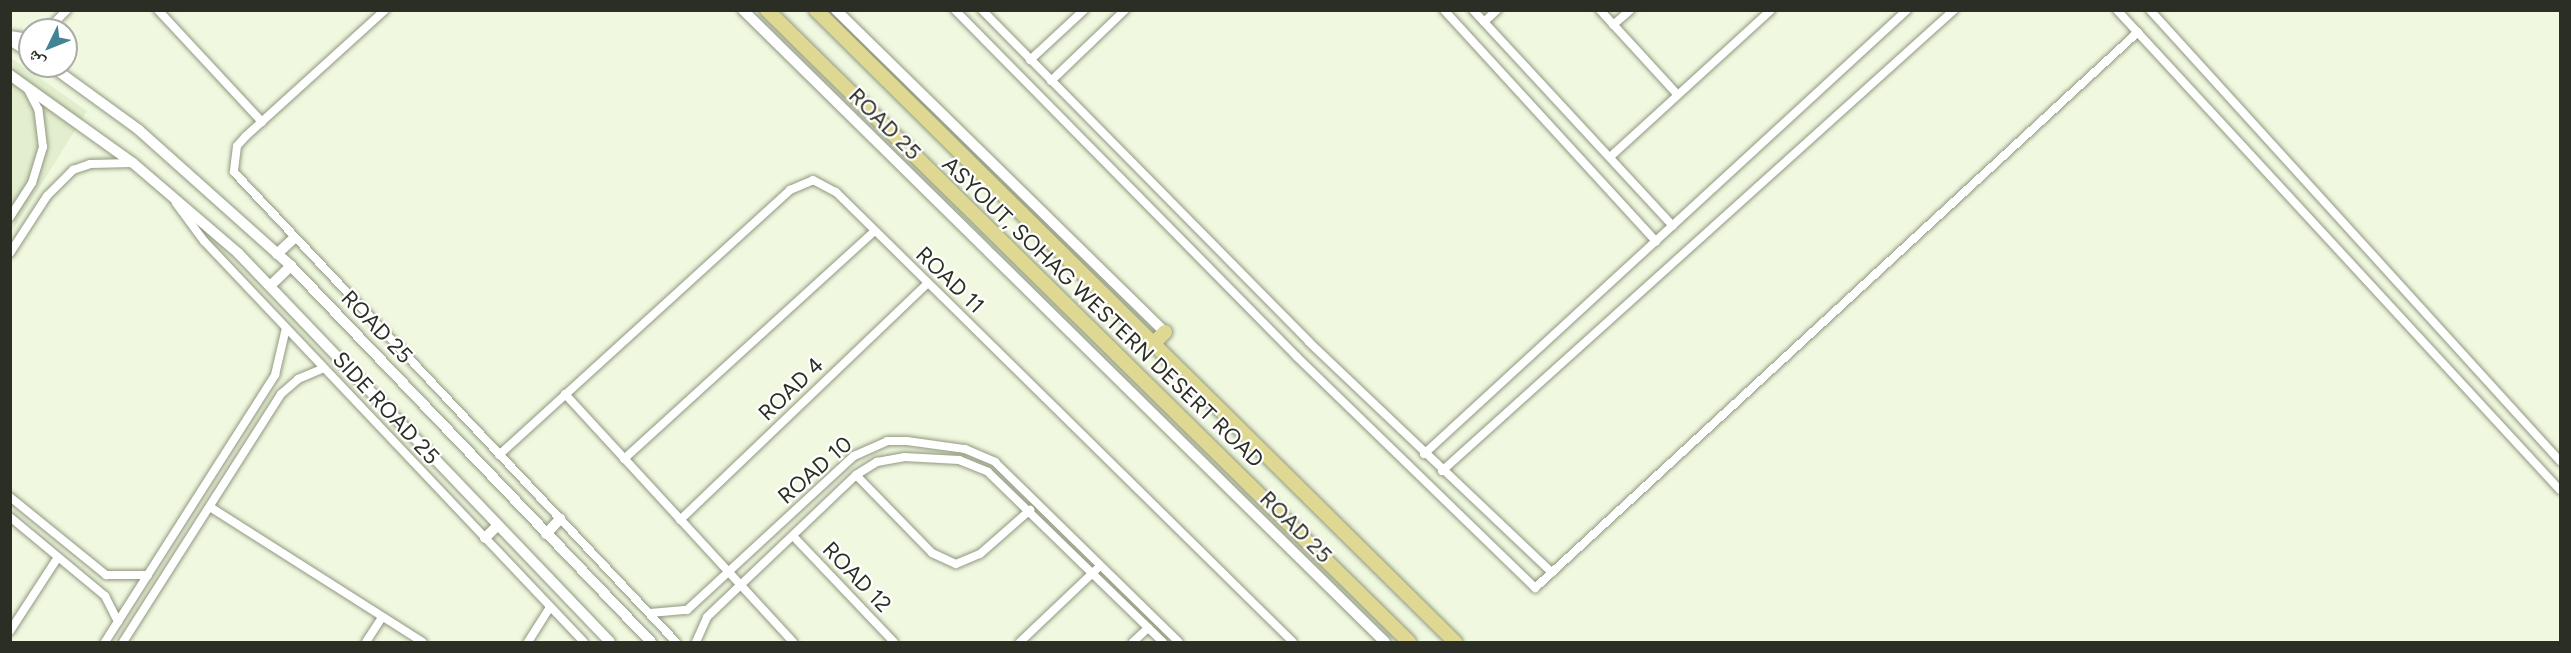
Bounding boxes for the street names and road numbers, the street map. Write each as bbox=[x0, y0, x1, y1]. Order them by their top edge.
street label: ROAD 25 bbox=[843, 82, 927, 166]
street label: ASYOUT, SOHAG WESTERN DESERT ROAD bbox=[937, 151, 1269, 473]
street label: ROAD 11 bbox=[910, 241, 990, 319]
street label: ROAD 25 bbox=[336, 285, 418, 369]
street label: SIDE ROAD 25 bbox=[327, 346, 445, 470]
street label: ROAD 4 bbox=[753, 352, 829, 426]
street label: ROAD 10 bbox=[773, 431, 857, 509]
street label: ROAD 25 bbox=[1254, 485, 1338, 569]
street label: ROAD 12 bbox=[817, 536, 897, 618]

